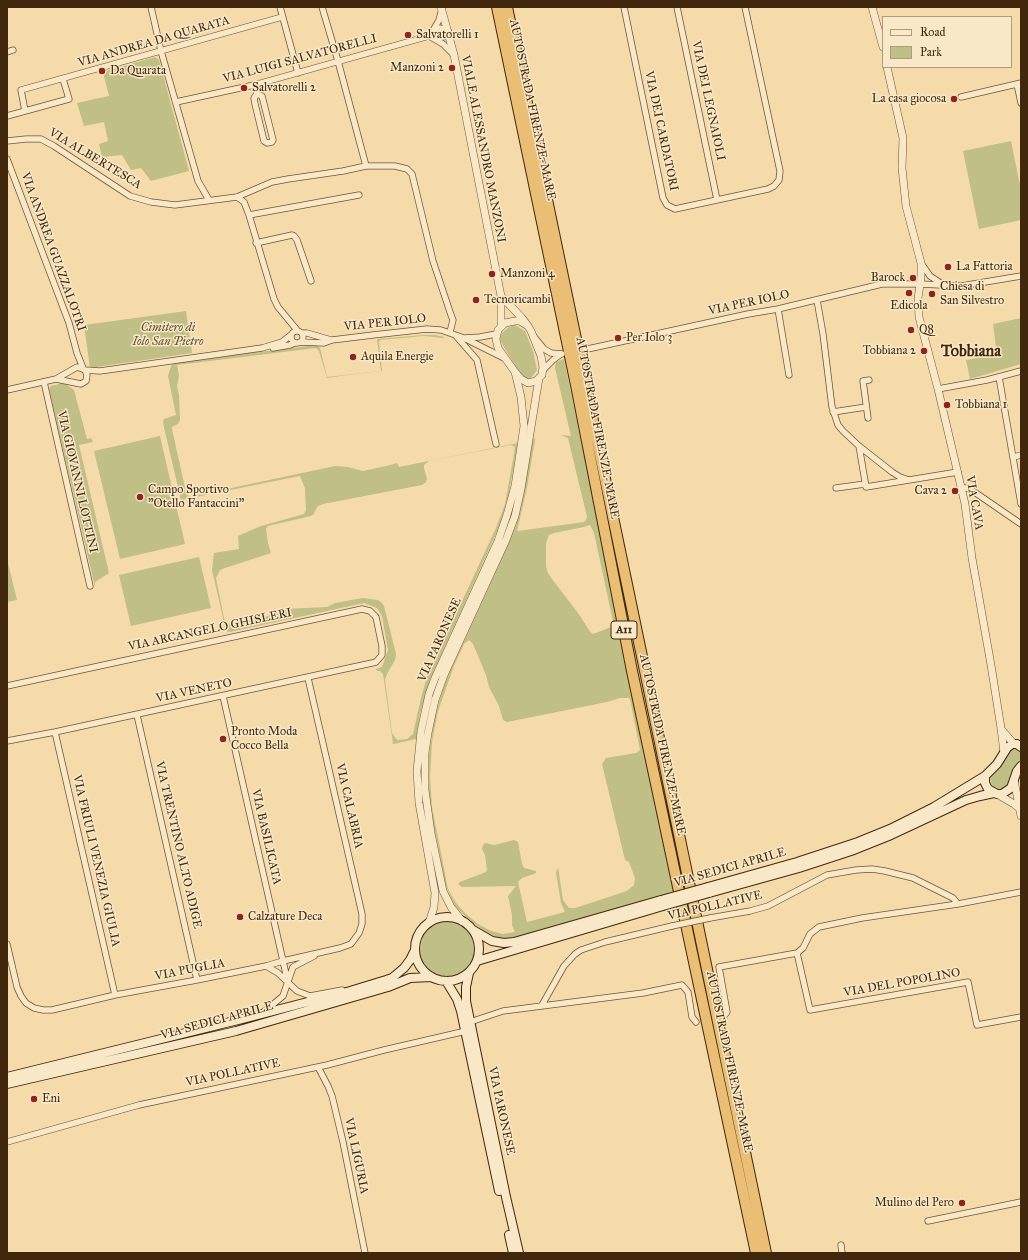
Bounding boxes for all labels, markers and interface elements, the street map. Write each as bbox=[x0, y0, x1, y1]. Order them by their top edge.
street label: VIA ANDREA DA QUARATA bbox=[76, 13, 232, 71]
legend bbox=[882, 16, 1012, 68]
street label: AUTOSTRADA FIRENZE-MARE bbox=[506, 18, 558, 202]
text: Road bbox=[920, 25, 946, 39]
place label: Salvatorelli 1 bbox=[416, 28, 479, 42]
marker: Salvatorelli 1 bbox=[403, 30, 413, 40]
street label: VIA LUIGI SALVATORELLI bbox=[221, 31, 379, 87]
street label: VIA DEI LEGNAIOLI bbox=[688, 40, 728, 162]
text: Park bbox=[920, 45, 942, 59]
street label: VIALE ALESSANDRO MANZONI bbox=[458, 54, 508, 244]
place label: Manzoni 2 bbox=[390, 61, 444, 75]
marker: Manzoni 2 bbox=[447, 63, 457, 73]
place label: Da Quarata bbox=[110, 64, 166, 78]
marker: Da Quarata bbox=[97, 66, 107, 76]
street label: VIA DEI CARDATORI bbox=[641, 70, 681, 192]
place label: Salvatorelli 2 bbox=[252, 81, 316, 95]
marker: Salvatorelli 2 bbox=[239, 83, 249, 93]
place label: La casa giocosa bbox=[872, 92, 946, 106]
marker: La casa giocosa bbox=[949, 94, 959, 104]
street label: VIA ALBERTESCA bbox=[46, 126, 144, 192]
street label: VIA ANDREA GUAZZALOTRI bbox=[17, 170, 89, 334]
place label: La Fattoria bbox=[956, 260, 1013, 274]
marker: La Fattoria bbox=[943, 262, 953, 272]
place label: Manzoni 4 bbox=[500, 267, 555, 281]
marker: Manzoni 4 bbox=[487, 269, 497, 279]
place label: Barock bbox=[871, 271, 905, 285]
marker: Barock bbox=[908, 273, 918, 283]
place label: Chiesa di San Silvestro bbox=[940, 280, 1004, 308]
street label: VIA PER IOLO bbox=[707, 287, 791, 319]
marker: Edicola bbox=[904, 288, 914, 298]
marker: Chiesa di San Silvestro bbox=[927, 289, 937, 299]
place label: Tecnoricambi bbox=[484, 293, 551, 307]
marker: Tecnoricambi bbox=[471, 295, 481, 305]
place label: Edicola bbox=[890, 299, 928, 313]
street label: VIA PER IOLO bbox=[343, 312, 427, 334]
park label: Cimitero di Iolo San Pietro bbox=[132, 321, 204, 349]
place label: Q8 bbox=[919, 323, 934, 337]
marker: Q8 bbox=[906, 325, 916, 335]
place label: Per Iolo 3 bbox=[626, 331, 672, 345]
marker: Per Iolo 3 bbox=[613, 333, 623, 343]
street label: AUTOSTRADA FIRENZE-MARE bbox=[572, 336, 622, 520]
district label: Tobbiana bbox=[941, 342, 1001, 362]
place label: Tobbiana 2 bbox=[863, 344, 916, 358]
marker: Tobbiana 2 bbox=[919, 346, 929, 356]
place label: Aquila Energie bbox=[361, 350, 434, 364]
marker: Aquila Energie bbox=[348, 352, 358, 362]
place label: Tobbiana 1 bbox=[955, 398, 1007, 412]
marker: Tobbiana 1 bbox=[942, 400, 952, 410]
street label: VIA GIOVANNI LOTTINI bbox=[54, 409, 100, 555]
street label: VIA CAVA bbox=[962, 475, 986, 531]
place label: Campo Sportivo "Otello Fantaccini" bbox=[148, 483, 244, 511]
place label: Cava 2 bbox=[915, 484, 947, 498]
marker: Cava 2 bbox=[950, 486, 960, 496]
marker: Campo Sportivo "Otello Fantaccini" bbox=[135, 492, 145, 502]
street label: VIA PARONESE bbox=[415, 596, 465, 684]
street label: VIA ARCANGELO GHISLERI bbox=[127, 606, 293, 654]
road number: A11 bbox=[611, 621, 637, 639]
street label: AUTOSTRADA FIRENZE-MARE bbox=[636, 653, 688, 837]
street label: VIA VENETO bbox=[155, 676, 233, 706]
place label: Pronto Moda Cocco Bella bbox=[231, 725, 297, 753]
marker: Pronto Moda Cocco Bella bbox=[218, 734, 228, 744]
street label: VIA TRENTINO ALTO ADIGE bbox=[152, 760, 204, 930]
street label: VIA CALABRIA bbox=[332, 762, 366, 850]
street label: VIA FRIULI VENEZIA GIULIA bbox=[69, 774, 123, 948]
street label: VIA BASILICATA bbox=[248, 788, 284, 886]
street label: VIA SEDICI APRILE bbox=[672, 845, 788, 891]
street label: VIA POLLATIVE bbox=[667, 888, 763, 924]
place label: Calzature Deca bbox=[248, 910, 322, 924]
marker: Calzature Deca bbox=[235, 912, 245, 922]
street label: VIA PUGLIA bbox=[154, 956, 226, 984]
street label: VIA DEL POPOLINO bbox=[842, 966, 962, 1000]
street label: AUTOSTRADA FIRENZE-MARE bbox=[703, 970, 755, 1154]
street label: VIA SEDICI APRILE bbox=[159, 999, 275, 1043]
street label: VIA POLLATIVE bbox=[184, 1056, 282, 1090]
street label: VIA PARONESE bbox=[485, 1065, 517, 1157]
place label: Eni bbox=[42, 1092, 60, 1106]
marker: Eni bbox=[29, 1094, 39, 1104]
street label: VIA LIGURIA bbox=[341, 1116, 371, 1196]
place label: Mulino del Pero bbox=[875, 1196, 954, 1210]
marker: Mulino del Pero bbox=[957, 1198, 967, 1208]

